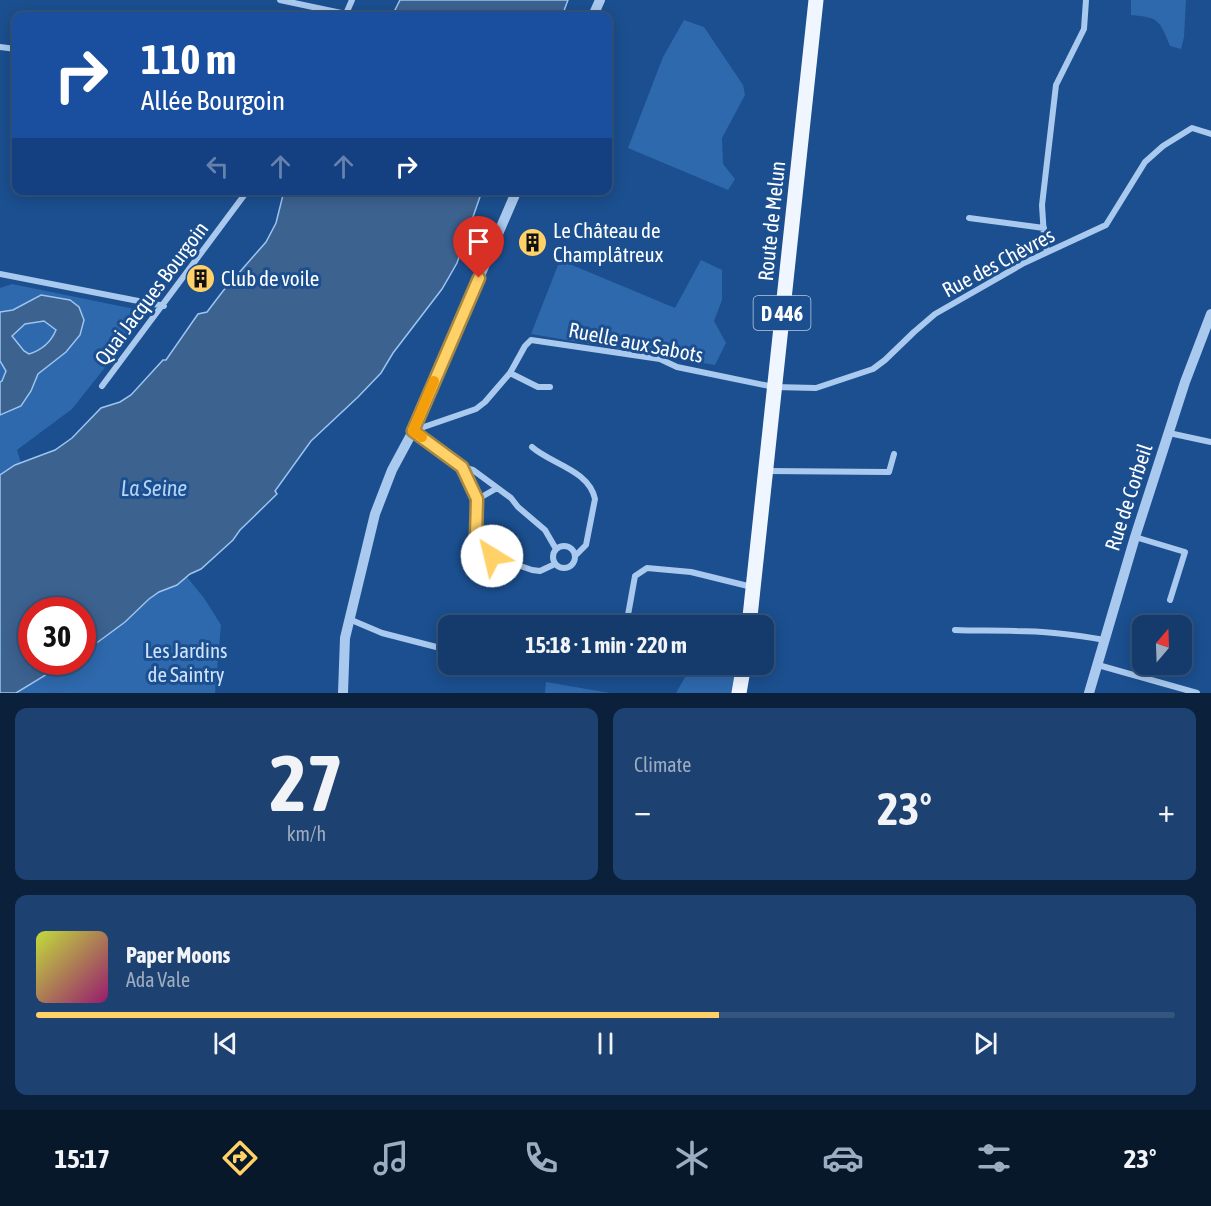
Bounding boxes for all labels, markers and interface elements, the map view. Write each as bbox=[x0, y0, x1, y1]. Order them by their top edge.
text: 110 m bbox=[141, 35, 236, 83]
icon: right bbox=[42, 36, 120, 114]
text: Allée Bourgoin bbox=[141, 85, 285, 116]
icon: left bbox=[201, 150, 234, 183]
icon: ahead bbox=[264, 150, 297, 183]
icon: ahead bbox=[327, 150, 360, 183]
icon: right bbox=[390, 150, 423, 183]
street label: Route de Melun bbox=[753, 160, 789, 282]
pin bbox=[453, 216, 504, 278]
street label: Quai Jacques Bourgoin bbox=[89, 217, 213, 369]
place label: Le Château de Champlâtreux bbox=[553, 218, 664, 266]
street label: Rue des Chèvres bbox=[938, 222, 1058, 302]
icon: arrive bbox=[462, 225, 495, 258]
building icon: Le Château de Champlâtreux bbox=[516, 226, 548, 258]
building icon: Club de voile bbox=[184, 262, 216, 294]
place label: Club de voile bbox=[221, 266, 319, 290]
road number: D 446 bbox=[754, 296, 810, 330]
street label: Ruelle aux Sabots bbox=[567, 317, 705, 367]
street label: Rue de Corbeil bbox=[1099, 440, 1157, 553]
water label: La Seine bbox=[121, 475, 187, 501]
position arrow bbox=[460, 524, 524, 588]
speed limit sign: 30 bbox=[18, 597, 96, 675]
north arrow bbox=[1132, 615, 1192, 675]
map controls bbox=[1132, 615, 1192, 675]
text: 15:18 · 1 min · 220 m bbox=[525, 632, 687, 658]
park label: Les Jardins de Saintry bbox=[144, 638, 228, 686]
text: 27 bbox=[270, 738, 343, 828]
text: Climate bbox=[634, 753, 691, 776]
text: 23° bbox=[877, 783, 932, 835]
text: − bbox=[634, 791, 651, 829]
text: + bbox=[1158, 791, 1175, 829]
text: km/h bbox=[287, 822, 326, 845]
text: Paper Moons bbox=[126, 942, 230, 968]
text: Ada Vale bbox=[126, 968, 190, 991]
icon: previous bbox=[209, 1027, 242, 1060]
icon: pause bbox=[589, 1027, 622, 1060]
icon: next bbox=[969, 1027, 1002, 1060]
icon: directions bbox=[219, 1137, 261, 1179]
icon: music bbox=[370, 1137, 412, 1179]
icon: phone bbox=[520, 1137, 562, 1179]
icon: climate bbox=[671, 1137, 713, 1179]
icon: car bbox=[822, 1137, 864, 1179]
icon: filters bbox=[973, 1137, 1015, 1179]
text: 15:17 bbox=[54, 1143, 110, 1174]
text: 23° bbox=[1124, 1143, 1157, 1174]

